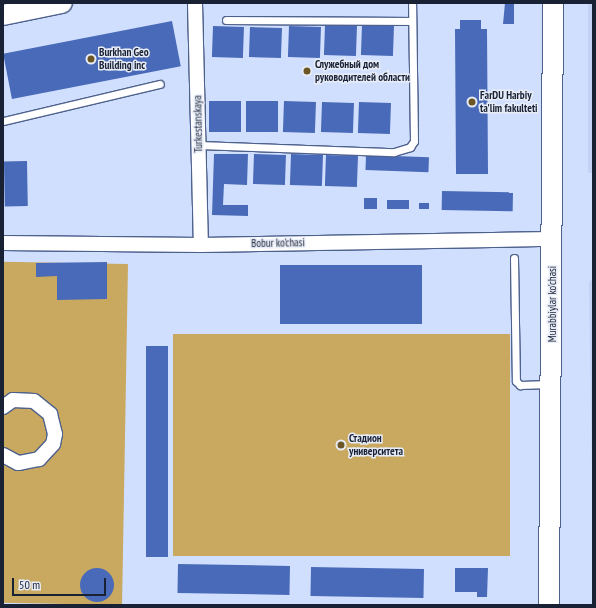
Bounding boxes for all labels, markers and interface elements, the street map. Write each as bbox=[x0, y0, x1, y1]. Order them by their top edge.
place label: Burkhan Geo Building inc bbox=[99, 46, 149, 72]
marker: Burkhan Geo Building inc bbox=[86, 54, 96, 64]
place label: Служебный дом руководителей области bbox=[315, 58, 410, 84]
marker: Служебный дом руководителей области bbox=[302, 66, 312, 76]
place label: FarDU Harbiy ta'lim fakulteti bbox=[480, 89, 538, 115]
street label: Turkestanskaya bbox=[191, 95, 205, 153]
marker: FarDU Harbiy ta'lim fakulteti bbox=[467, 97, 477, 107]
street label: Bobur ko'chasi bbox=[251, 236, 305, 250]
street label: Murabbiylar ko'chasi bbox=[545, 266, 559, 342]
place label: Стадион университета bbox=[349, 432, 403, 458]
marker: Стадион университета bbox=[336, 440, 346, 450]
scale bar bbox=[14, 570, 108, 596]
text: 50 m bbox=[19, 577, 40, 592]

